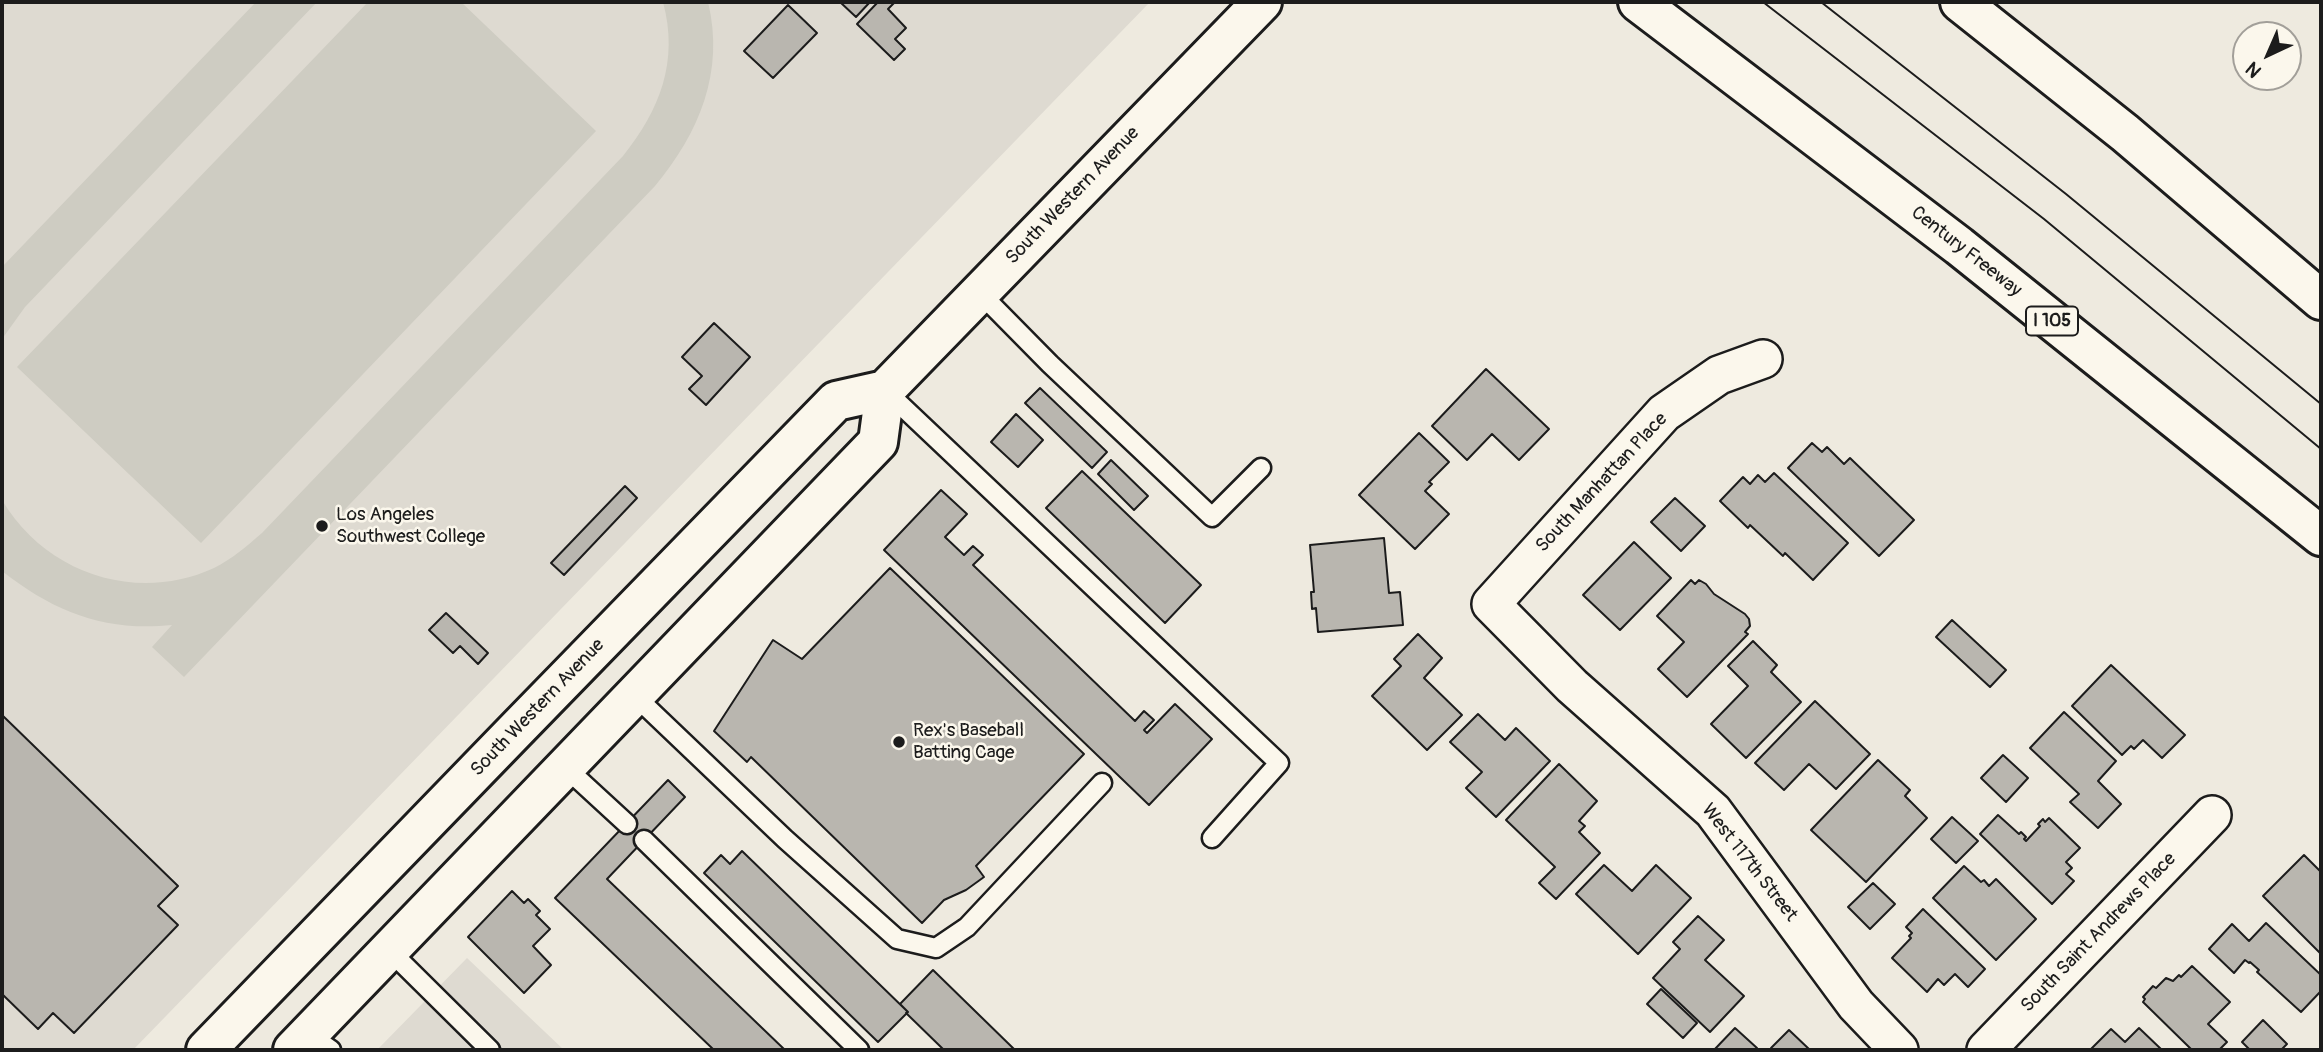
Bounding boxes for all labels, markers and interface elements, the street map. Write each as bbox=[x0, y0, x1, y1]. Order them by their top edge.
north arrow bbox=[2232, 21, 2302, 91]
text: N bbox=[2241, 57, 2267, 83]
street label: South Western Avenue bbox=[1001, 122, 1145, 270]
street label: Century Freeway bbox=[1906, 202, 2026, 302]
road number: I 105 bbox=[2026, 306, 2078, 335]
street label: South Manhattan Place bbox=[1531, 408, 1673, 558]
place label: Los Angeles Southwest College bbox=[336, 504, 485, 548]
marker: Los Angeles Southwest College bbox=[314, 518, 330, 534]
street label: South Western Avenue bbox=[466, 634, 610, 782]
place label: Rex's Baseball Batting Cage bbox=[913, 720, 1024, 764]
marker: Rex's Baseball Batting Cage bbox=[891, 734, 907, 750]
street label: West 117th Street bbox=[1696, 800, 1802, 926]
street label: South Saint Andrews Place bbox=[2017, 848, 2181, 1018]

